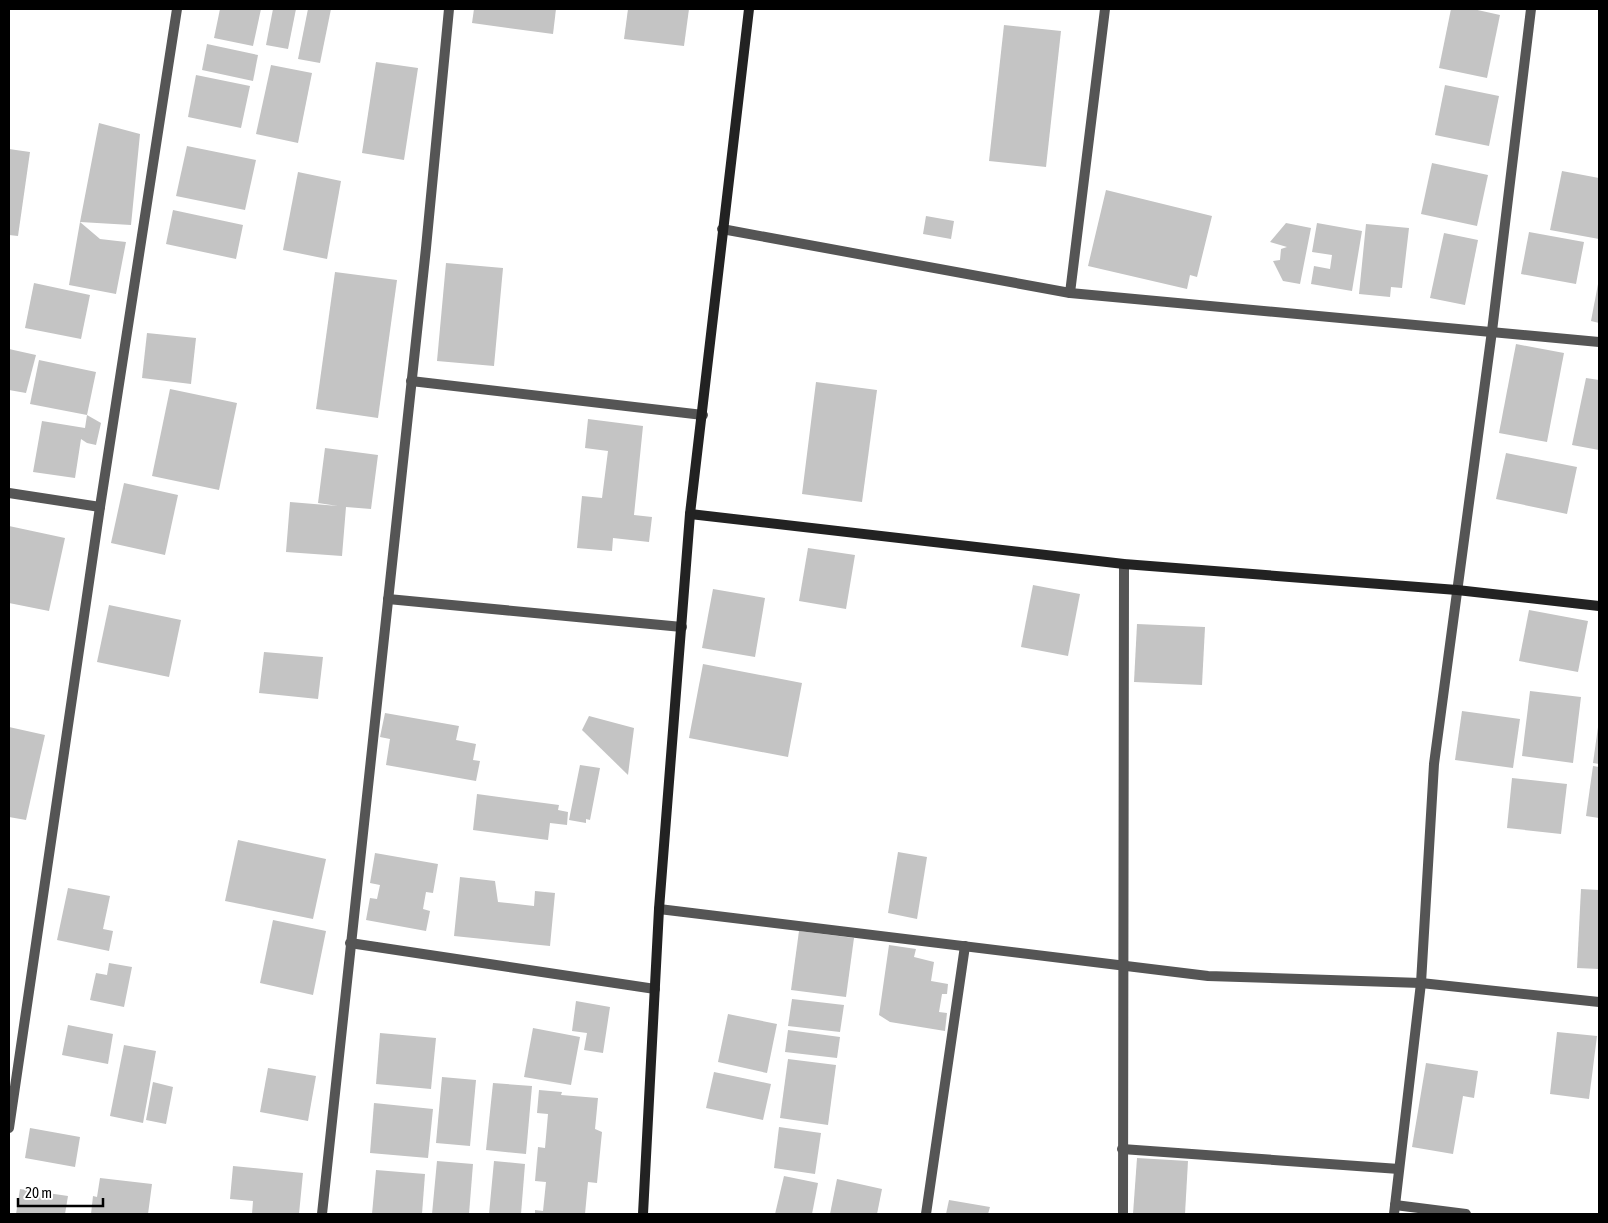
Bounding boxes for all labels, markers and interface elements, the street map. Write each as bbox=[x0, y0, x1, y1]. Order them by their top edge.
scale bar bbox=[18, 1176, 102, 1208]
text: 20 m bbox=[25, 1184, 52, 1201]

